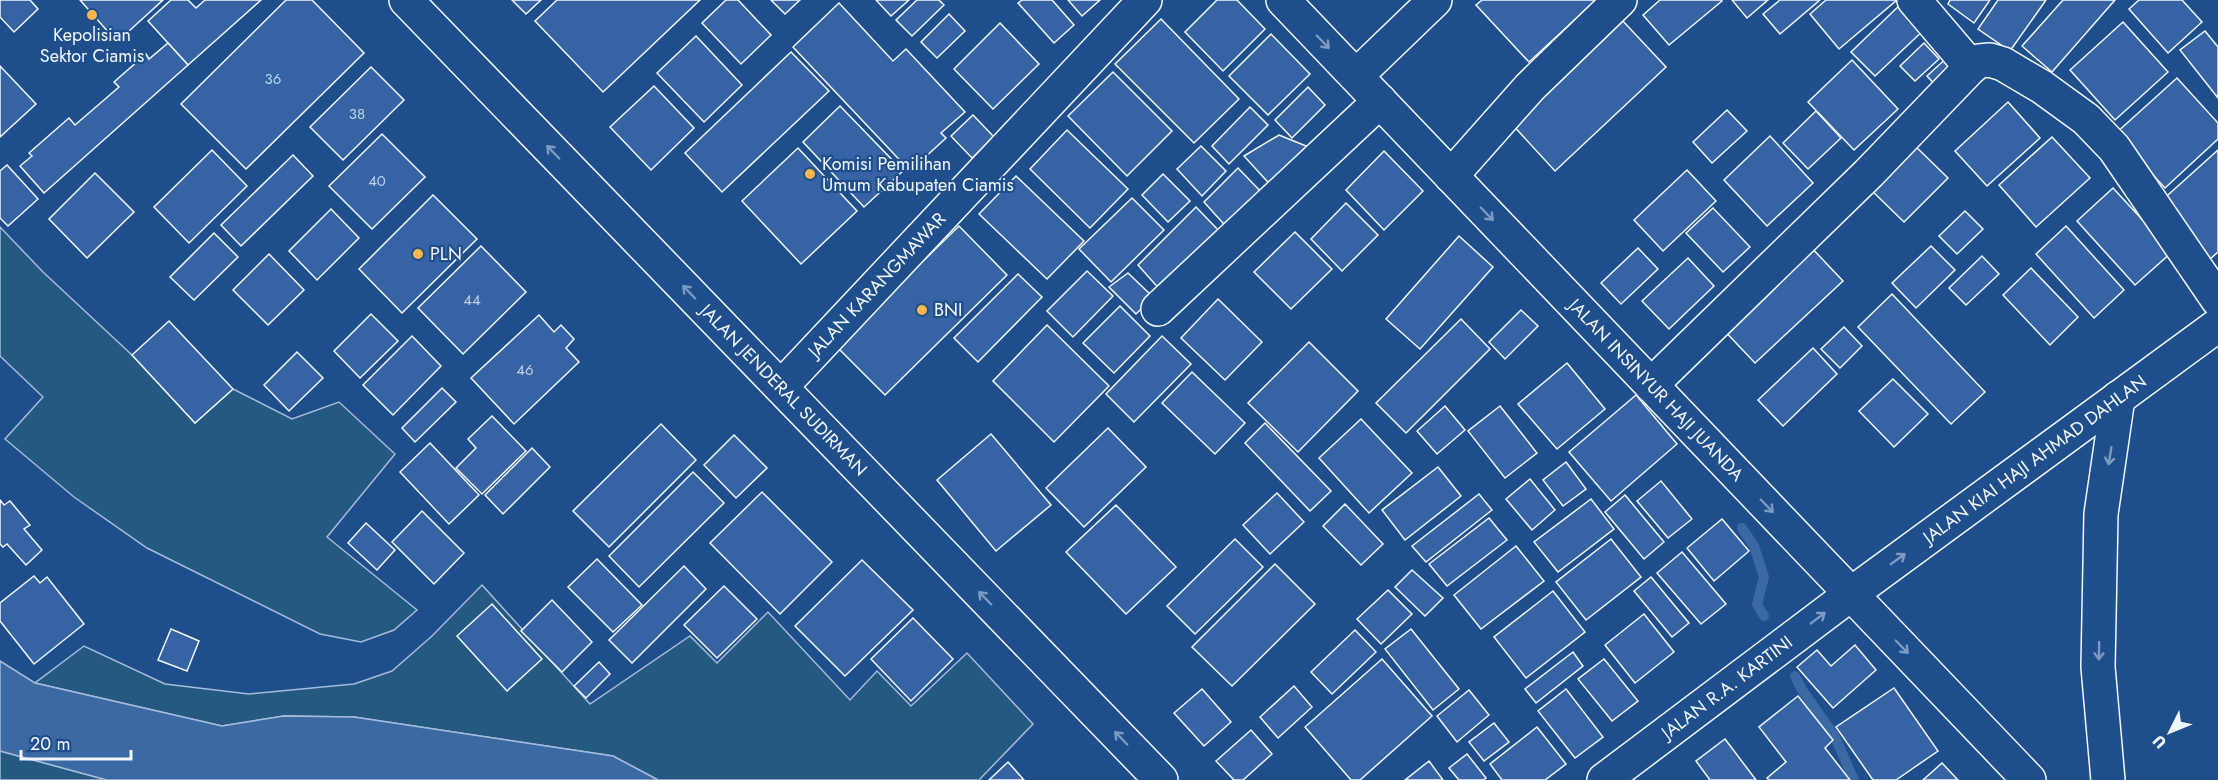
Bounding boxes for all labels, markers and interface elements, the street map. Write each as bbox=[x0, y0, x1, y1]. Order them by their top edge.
marker: Kepolisian Sektor Ciamis bbox=[85, 8, 99, 22]
place label: Kepolisian Sektor Ciamis bbox=[40, 22, 144, 69]
one-way arrow bbox=[1316, 35, 1330, 50]
house number: 36 bbox=[265, 68, 281, 90]
house number: 38 bbox=[349, 103, 365, 125]
one-way arrow bbox=[546, 144, 561, 159]
place label: Komisi Pemilihan Umum Kabupaten Ciamis bbox=[822, 151, 1014, 198]
marker: Komisi Pemilihan Umum Kabupaten Ciamis bbox=[803, 167, 817, 181]
house number: 40 bbox=[368, 170, 386, 192]
one-way arrow bbox=[1480, 206, 1494, 221]
street label: JALAN KARANGMAWAR bbox=[801, 207, 952, 365]
place label: PLN bbox=[430, 241, 462, 267]
marker: PLN bbox=[411, 247, 425, 261]
one-way arrow bbox=[682, 284, 696, 299]
house number: 44 bbox=[463, 289, 481, 311]
street label: JALAN INSINYUR HAJI JUANDA bbox=[1561, 292, 1750, 487]
street label: JALAN JENDERAL SUDIRMAN bbox=[693, 297, 873, 482]
place label: BNI bbox=[934, 297, 962, 323]
marker: BNI bbox=[915, 303, 929, 317]
house number: 46 bbox=[516, 359, 534, 381]
street label: JALAN KIAI HAJI AHMAD DAHLAN bbox=[1916, 369, 2152, 551]
one-way arrow bbox=[2104, 446, 2115, 466]
one-way arrow bbox=[1760, 499, 1774, 514]
one-way arrow bbox=[1889, 553, 1905, 566]
one-way arrow bbox=[978, 590, 992, 605]
one-way arrow bbox=[1810, 612, 1826, 625]
street label: JALAN R.A. KARTINI bbox=[1654, 629, 1798, 747]
one-way arrow bbox=[1894, 640, 1909, 655]
one-way arrow bbox=[2093, 640, 2105, 660]
north arrow bbox=[2140, 702, 2200, 762]
scale bar bbox=[21, 723, 130, 761]
text: U bbox=[2147, 730, 2172, 754]
text: 20 m bbox=[30, 731, 70, 757]
one-way arrow bbox=[1114, 731, 1128, 746]

